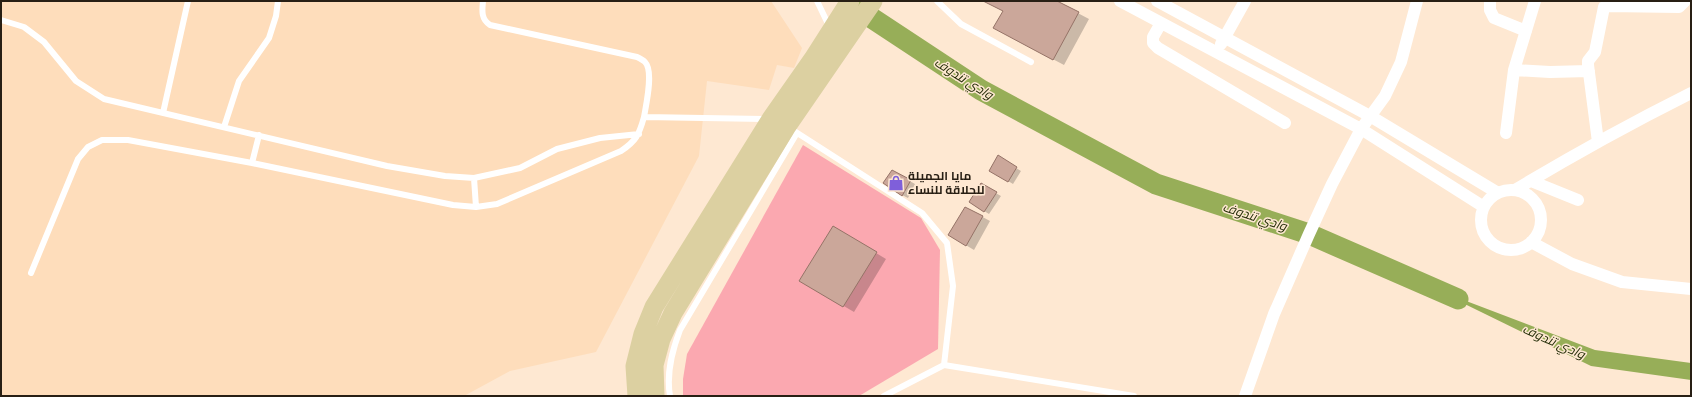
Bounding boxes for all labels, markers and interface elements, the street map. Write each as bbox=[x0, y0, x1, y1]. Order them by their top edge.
water label: وادي تندوف bbox=[930, 54, 997, 105]
place label: مايا الجميلة للحلاقة للنساء bbox=[908, 169, 985, 197]
shop icon: مايا الجميلة للحلاقة للنساء bbox=[887, 174, 905, 192]
water label: وادي تندوف bbox=[1220, 199, 1290, 237]
water label: وادي تندوف bbox=[1519, 321, 1588, 365]

